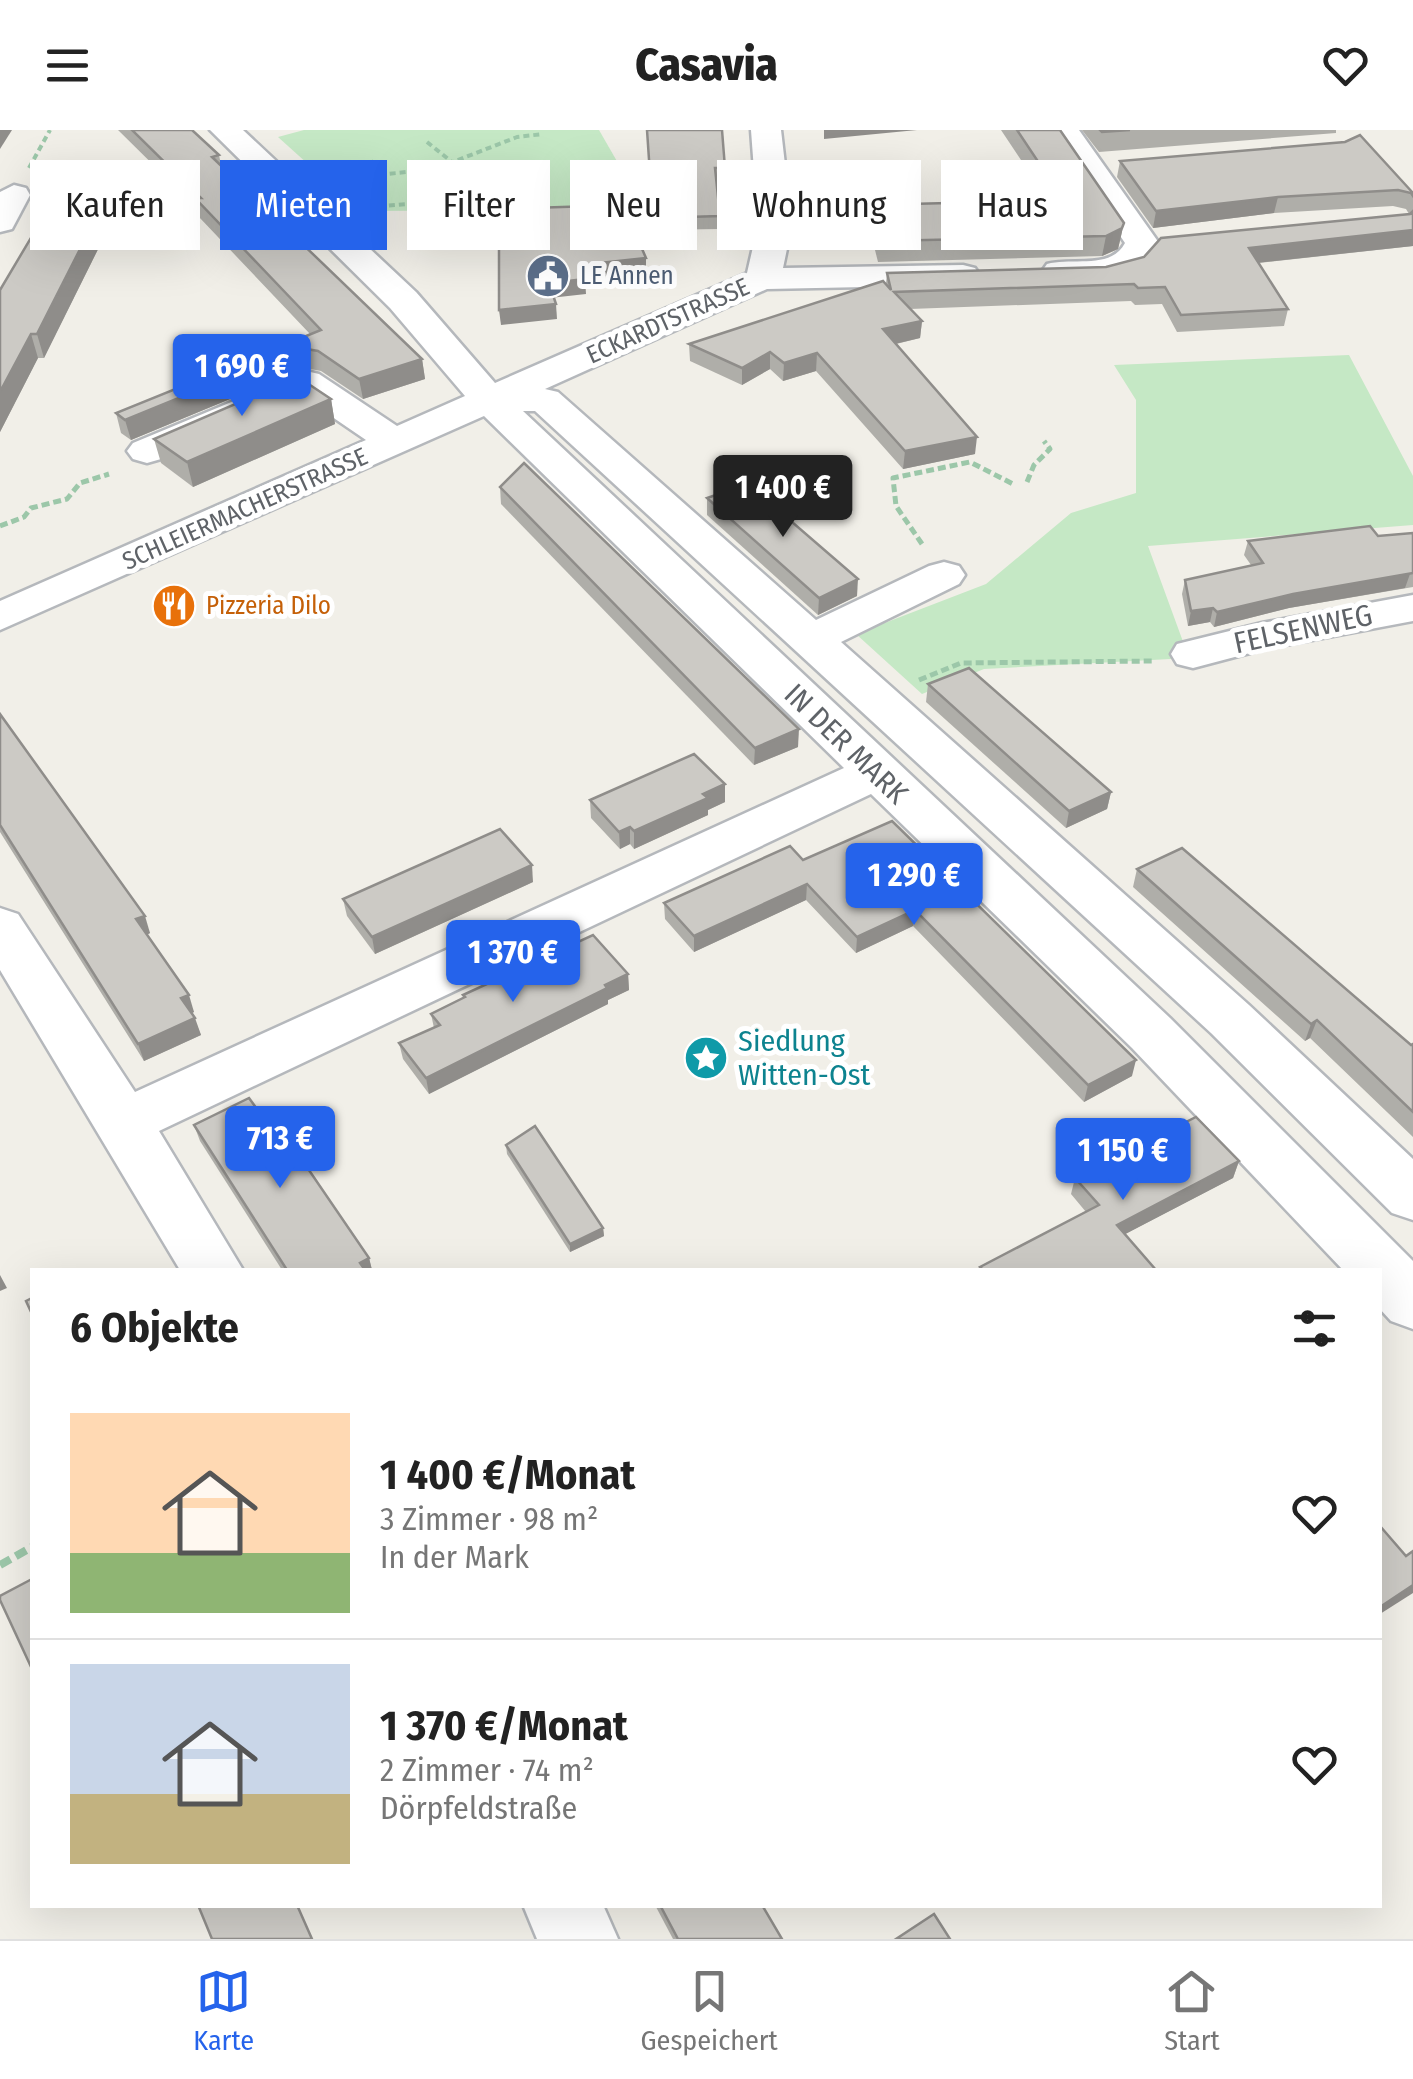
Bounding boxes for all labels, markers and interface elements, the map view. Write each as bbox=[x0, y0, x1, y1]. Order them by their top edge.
icon: menu bbox=[40, 38, 95, 93]
text: Casavia bbox=[635, 38, 778, 92]
icon: heart bbox=[1318, 38, 1373, 93]
chip: Kaufen bbox=[30, 160, 200, 250]
chip: Mieten bbox=[220, 160, 387, 250]
chip: Filter bbox=[407, 160, 550, 250]
chip: Neu bbox=[570, 160, 697, 250]
chip: Wohnung bbox=[717, 160, 921, 250]
chip: Haus bbox=[941, 160, 1083, 250]
public building icon: LE Annen bbox=[525, 253, 571, 299]
place label: LE Annen bbox=[580, 261, 674, 291]
street label: ECKARDTSTRASSE bbox=[582, 272, 754, 370]
pin: 1 690 € bbox=[150, 334, 334, 419]
text: 1 690 € bbox=[195, 347, 289, 385]
street label: SCHLEIERMACHERSTRASSE bbox=[118, 441, 372, 577]
pin: 1 400 € bbox=[691, 455, 875, 540]
text: 1 400 € bbox=[735, 468, 831, 506]
restaurant icon: Pizzeria Dilo bbox=[151, 583, 197, 629]
place label: Pizzeria Dilo bbox=[206, 591, 331, 621]
street label: FELSENWEG bbox=[1230, 597, 1376, 661]
street label: IN DER MARK bbox=[777, 676, 915, 812]
pin: 1 290 € bbox=[822, 843, 1006, 928]
text: 1 290 € bbox=[868, 856, 960, 894]
pin: 1 370 € bbox=[421, 920, 605, 1005]
text: 1 370 € bbox=[468, 933, 558, 971]
place label: Siedlung Witten-Ost bbox=[738, 1023, 871, 1093]
place icon: Siedlung Witten-Ost bbox=[683, 1035, 729, 1081]
pin: 713 € bbox=[210, 1106, 350, 1191]
pin: 1 150 € bbox=[1031, 1118, 1215, 1203]
text: 713 € bbox=[247, 1119, 313, 1157]
text: 1 150 € bbox=[1078, 1131, 1168, 1169]
icon: filters bbox=[1287, 1301, 1342, 1356]
text: 6 Objekte bbox=[70, 1303, 239, 1353]
text: 1 400 €/Monat bbox=[380, 1450, 635, 1500]
icon: home bbox=[150, 1453, 270, 1573]
icon: heart bbox=[1287, 1486, 1342, 1541]
text: 3 Zimmer · 98 m² bbox=[380, 1500, 598, 1538]
text: In der Mark bbox=[380, 1538, 529, 1576]
text: 1 370 €/Monat bbox=[380, 1701, 628, 1751]
icon: home bbox=[150, 1704, 270, 1824]
icon: heart bbox=[1287, 1737, 1342, 1792]
text: 2 Zimmer · 74 m² bbox=[380, 1751, 594, 1789]
text: Dörpfeldstraße bbox=[380, 1789, 577, 1827]
tab: Karte bbox=[193, 1964, 254, 2057]
tab: Gespeichert bbox=[641, 1964, 778, 2057]
tab: Start bbox=[1164, 1964, 1220, 2057]

